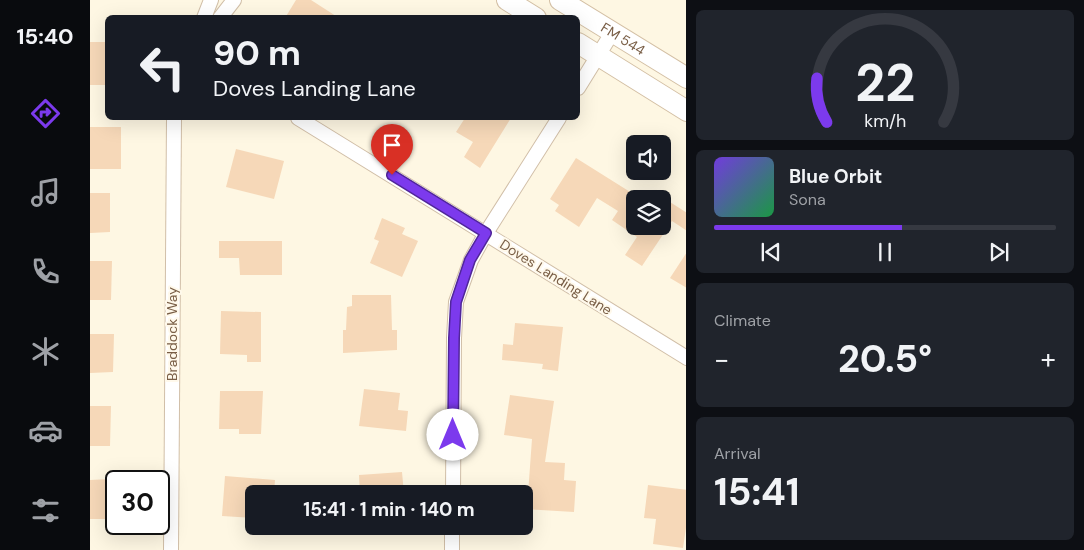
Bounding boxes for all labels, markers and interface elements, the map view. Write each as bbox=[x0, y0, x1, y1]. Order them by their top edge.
street label: FM 544 bbox=[598, 18, 649, 59]
text: 15:40 bbox=[16, 22, 74, 51]
text: 90 m bbox=[213, 30, 301, 76]
icon: left bbox=[130, 35, 195, 100]
text: 22 bbox=[855, 49, 915, 117]
text: Doves Landing Lane bbox=[213, 74, 416, 103]
icon: directions bbox=[28, 96, 63, 131]
text: km/h bbox=[864, 109, 906, 133]
pin bbox=[371, 124, 413, 175]
icon: arrive bbox=[378, 131, 406, 159]
map controls bbox=[626, 135, 671, 235]
button: sound bbox=[626, 135, 671, 180]
text: Blue Orbit bbox=[789, 164, 882, 189]
icon: music bbox=[28, 175, 63, 210]
text: Sona bbox=[789, 189, 826, 210]
button: layers bbox=[626, 190, 671, 235]
street label: Doves Landing Lane bbox=[497, 235, 616, 319]
icon: previous bbox=[757, 238, 785, 266]
icon: pause bbox=[871, 238, 899, 266]
icon: next bbox=[985, 238, 1013, 266]
icon: phone bbox=[28, 254, 63, 289]
street label: Braddock Way bbox=[163, 287, 181, 381]
text: Climate bbox=[714, 310, 771, 331]
icon: climate bbox=[28, 334, 63, 369]
text: 20.5° bbox=[838, 334, 932, 384]
text: − bbox=[714, 341, 729, 378]
text: + bbox=[1041, 341, 1056, 378]
position arrow bbox=[426, 408, 478, 460]
icon: car bbox=[28, 413, 63, 448]
text: Arrival bbox=[714, 443, 761, 464]
text: 15:41 bbox=[714, 467, 800, 517]
speed limit sign: 30 bbox=[105, 470, 170, 535]
icon: filters bbox=[28, 493, 63, 528]
text: 15:41 · 1 min · 140 m bbox=[303, 497, 475, 522]

